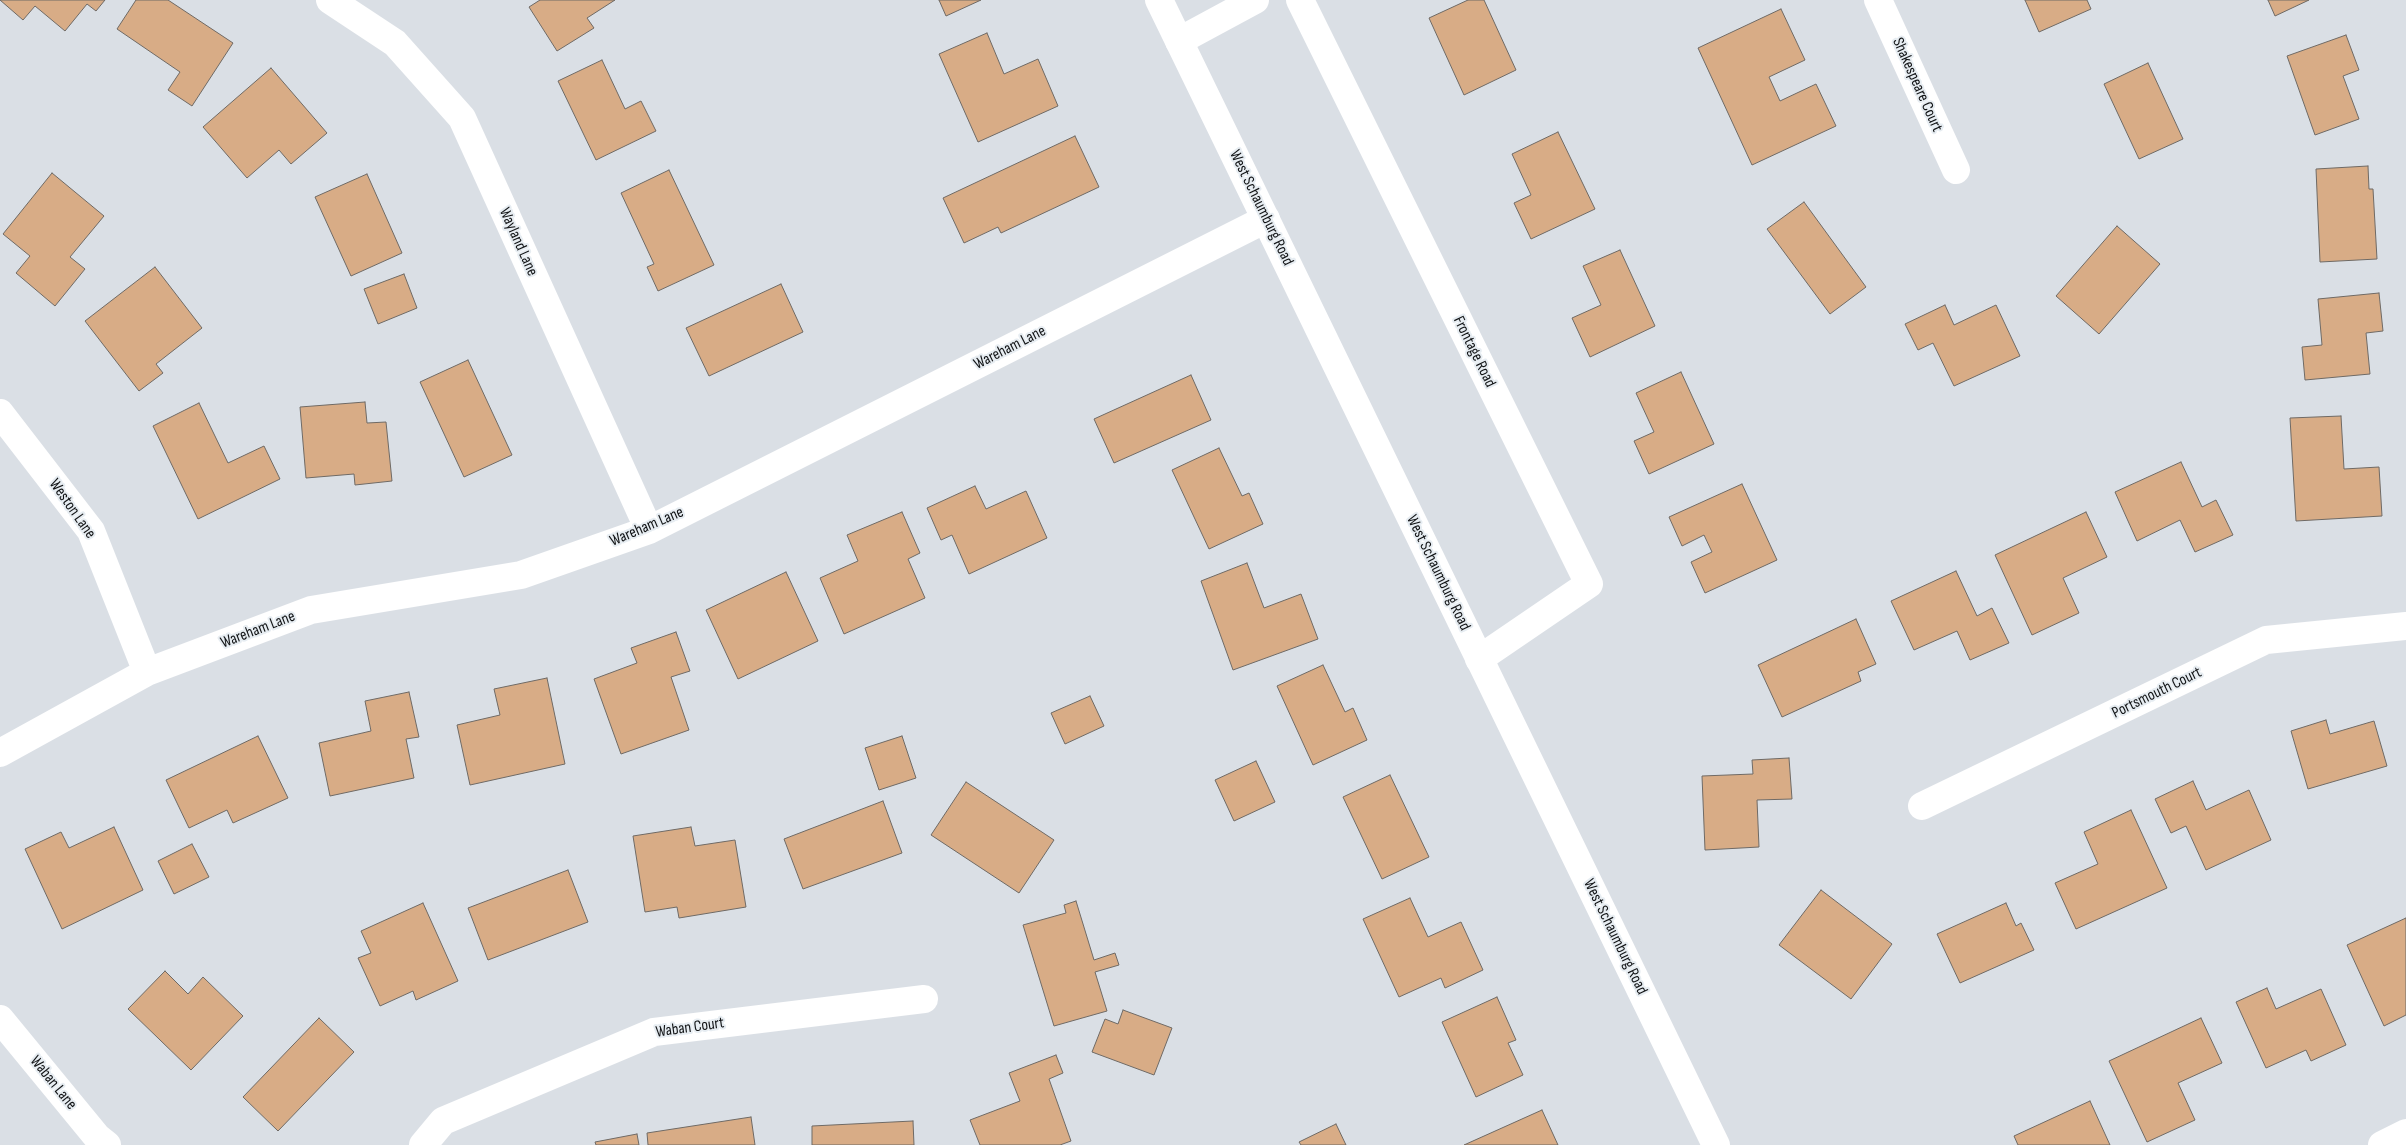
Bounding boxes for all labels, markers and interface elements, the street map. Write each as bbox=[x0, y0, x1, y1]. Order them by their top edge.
street label: Shakespeare Court bbox=[1888, 35, 1946, 135]
street label: West Schaumburg Road bbox=[1225, 147, 1297, 269]
street label: Wayland Lane bbox=[494, 205, 542, 279]
street label: Frontage Road bbox=[1449, 313, 1499, 391]
street label: Wareham Lane bbox=[971, 322, 1049, 374]
street label: Weston Lane bbox=[45, 475, 99, 543]
street label: Wareham Lane bbox=[607, 503, 687, 551]
street label: West Schaumburg Road bbox=[1402, 512, 1474, 634]
street label: Wareham Lane bbox=[218, 607, 298, 653]
street label: Portsmouth Court bbox=[2109, 663, 2205, 723]
street label: West Schaumburg Road bbox=[1579, 876, 1651, 998]
street label: Waban Court bbox=[655, 1014, 725, 1042]
street label: Waban Lane bbox=[26, 1052, 80, 1114]

